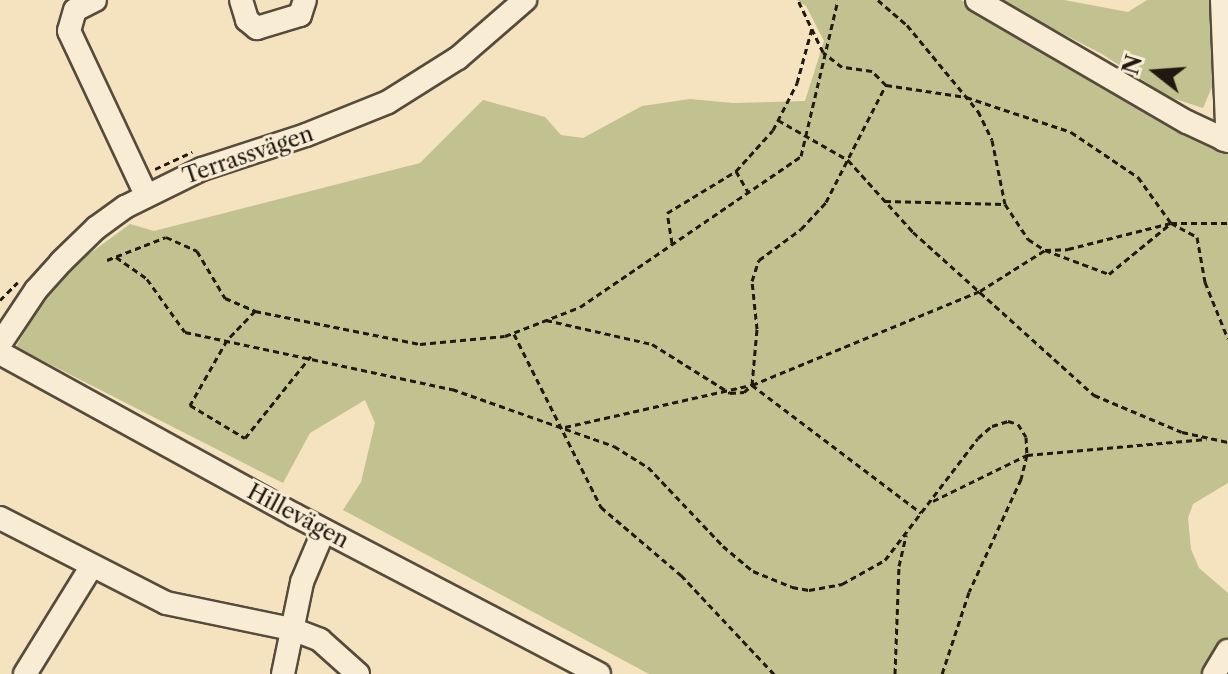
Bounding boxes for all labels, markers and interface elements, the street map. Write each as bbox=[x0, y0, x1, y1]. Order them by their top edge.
north arrow bbox=[1116, 32, 1196, 112]
text: N bbox=[1117, 52, 1148, 78]
street label: Terrassvägen bbox=[179, 120, 317, 190]
street label: Hillevägen bbox=[243, 478, 353, 554]

